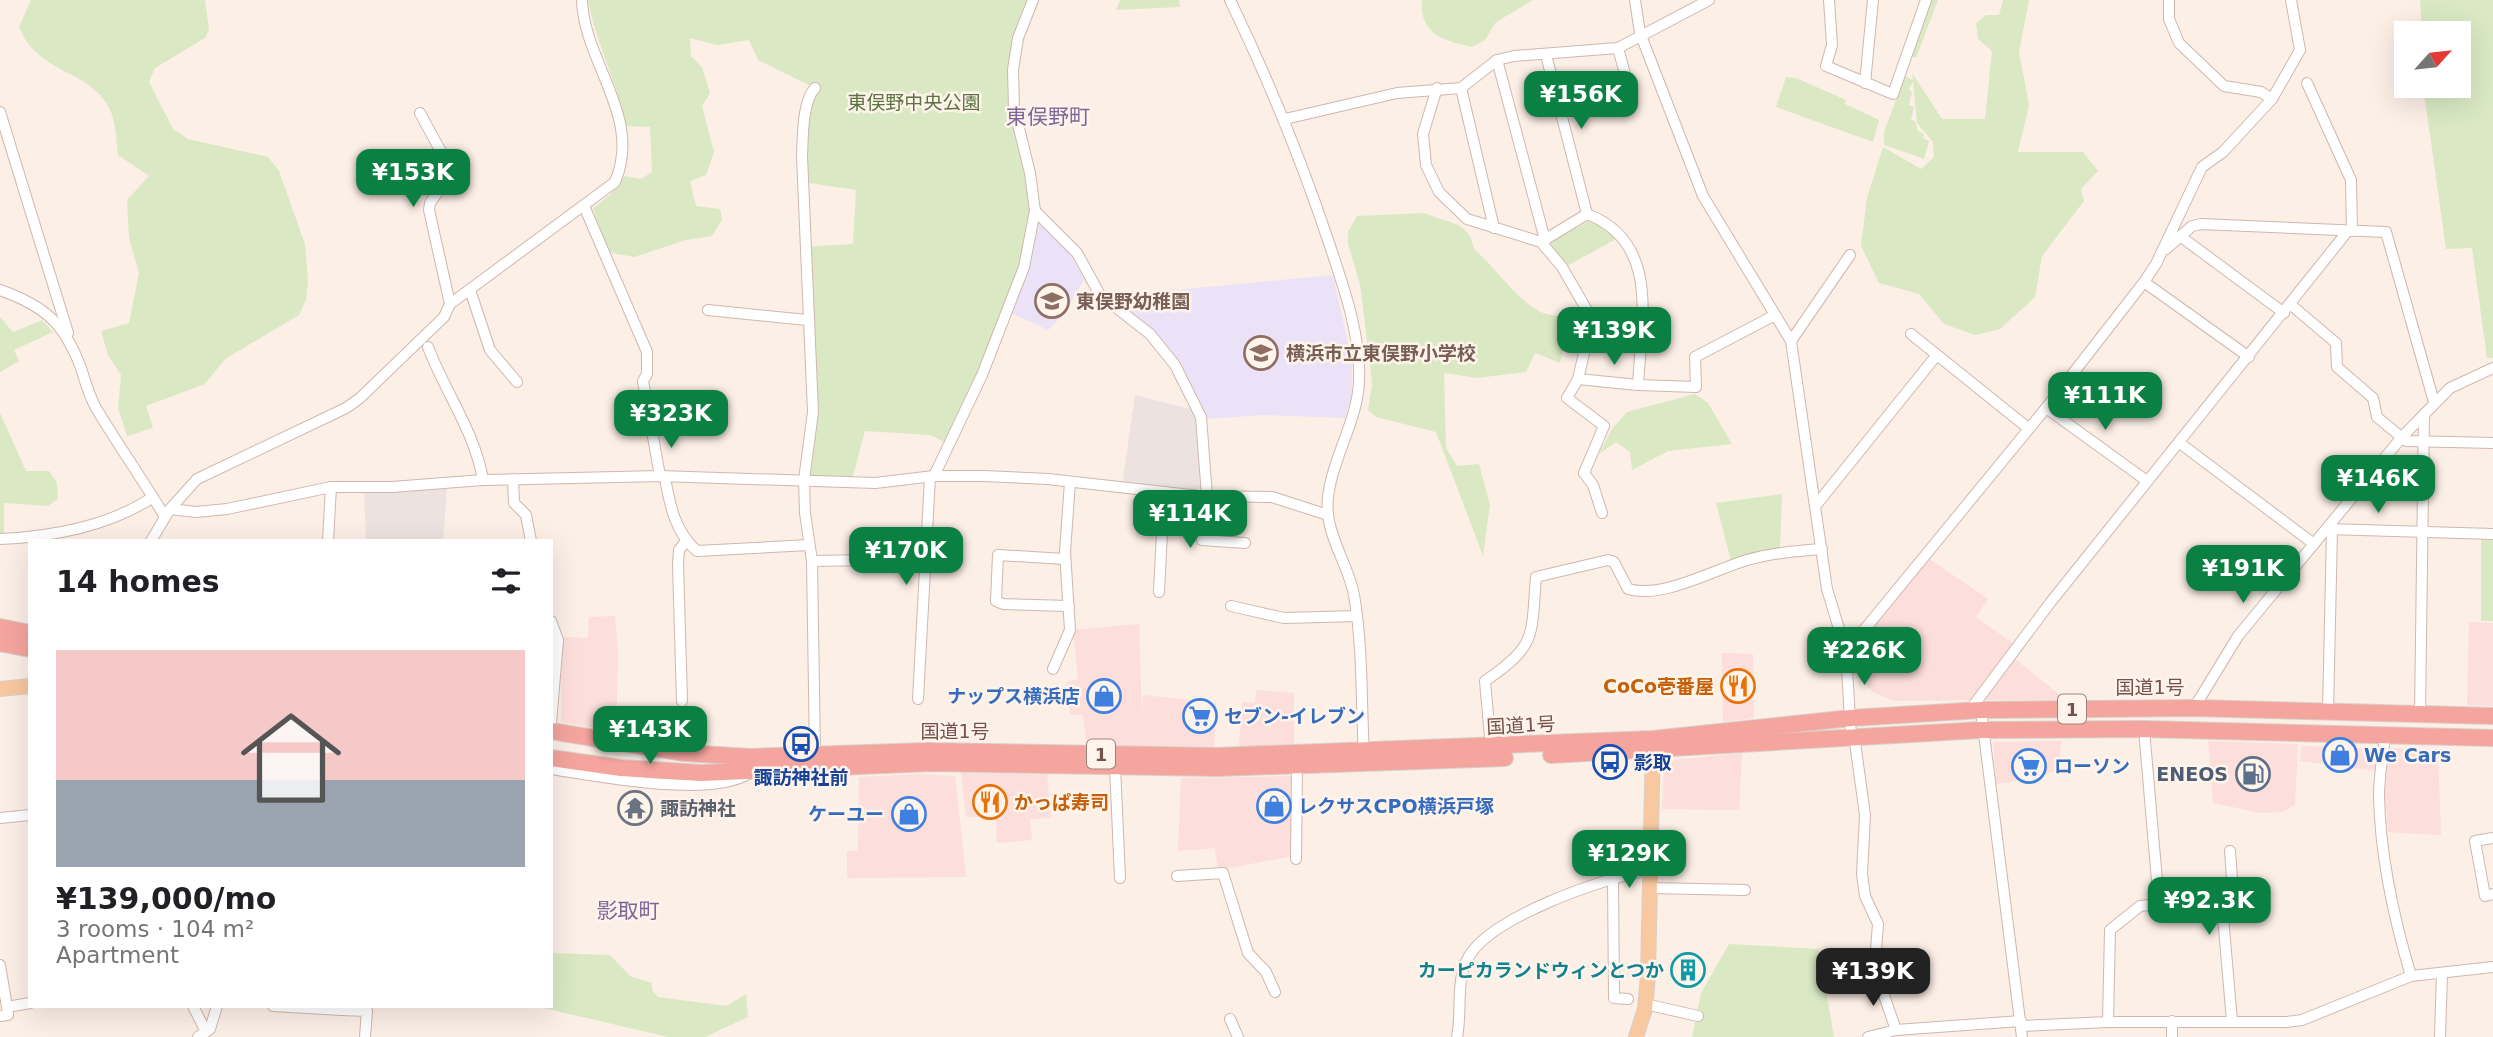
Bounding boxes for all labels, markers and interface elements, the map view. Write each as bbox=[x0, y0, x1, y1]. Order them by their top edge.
north arrow bbox=[2394, 21, 2471, 98]
map controls bbox=[2394, 21, 2471, 98]
pin: ¥156K bbox=[1532, 72, 1630, 131]
text: ¥156K bbox=[1540, 81, 1622, 107]
park label: 東俣野中央公園 bbox=[847, 91, 981, 113]
district label: 東俣野町 bbox=[1006, 105, 1090, 129]
pin: ¥153K bbox=[364, 150, 462, 209]
text: ¥153K bbox=[372, 159, 454, 185]
school or university icon: 東俣野幼稚園 bbox=[1033, 282, 1071, 320]
place label: 東俣野幼稚園 bbox=[1076, 290, 1190, 312]
pin: ¥139K bbox=[1565, 308, 1663, 367]
text: ¥139K bbox=[1573, 317, 1655, 343]
school or university icon: 横浜市立東俣野小学校 bbox=[1242, 334, 1280, 372]
place label: 横浜市立東俣野小学校 bbox=[1286, 342, 1476, 364]
pin: ¥111K bbox=[2056, 372, 2154, 432]
text: ¥111K bbox=[2064, 382, 2146, 408]
pin: ¥323K bbox=[622, 391, 720, 450]
text: ¥323K bbox=[630, 400, 712, 426]
pin: ¥146K bbox=[2329, 456, 2427, 515]
text: ¥146K bbox=[2337, 465, 2419, 491]
pin: ¥114K bbox=[1141, 490, 1239, 550]
text: ¥114K bbox=[1149, 500, 1231, 526]
pin: ¥170K bbox=[857, 528, 955, 587]
text: ¥170K bbox=[865, 537, 947, 563]
pin: ¥191K bbox=[2194, 546, 2292, 605]
text: ¥191K bbox=[2202, 555, 2284, 581]
icon: filters bbox=[487, 562, 525, 600]
text: 14 homes bbox=[56, 564, 220, 599]
pin: ¥226K bbox=[1815, 628, 1913, 687]
text: ¥226K bbox=[1823, 637, 1905, 663]
restaurant icon: CoCo壱番屋 bbox=[1719, 667, 1757, 705]
place label: CoCo壱番屋 bbox=[1603, 675, 1714, 697]
street label: 国道1号 bbox=[2115, 676, 2185, 698]
shop icon: ナップス横浜店 bbox=[1085, 677, 1123, 715]
place label: ナップス横浜店 bbox=[947, 685, 1080, 707]
road number: 1 bbox=[2058, 694, 2086, 724]
icon: home bbox=[228, 695, 354, 821]
supermarket icon: セブン-イレブン bbox=[1181, 697, 1219, 735]
place label: セブン-イレブン bbox=[1224, 705, 1365, 727]
pin: ¥143K bbox=[601, 706, 699, 766]
street label: 国道1号 bbox=[1486, 712, 1556, 738]
text: ¥143K bbox=[609, 716, 691, 742]
street label: 国道1号 bbox=[920, 720, 990, 742]
bus stop icon: 諏訪神社前 bbox=[782, 725, 820, 763]
shop icon: We Cars bbox=[2321, 736, 2359, 774]
road number: 1 bbox=[1087, 740, 1115, 768]
bus stop icon: 影取 bbox=[1591, 743, 1629, 781]
place label: We Cars bbox=[2364, 744, 2451, 766]
supermarket icon: ローソン bbox=[2010, 747, 2048, 785]
place label: 影取 bbox=[1634, 751, 1672, 773]
place label: ローソン bbox=[2054, 755, 2130, 777]
fuel station icon: ENEOS bbox=[2234, 755, 2272, 793]
place label: ENEOS bbox=[2156, 763, 2228, 785]
place label: 諏訪神社前 bbox=[753, 766, 849, 788]
restaurant icon: かっぱ寿司 bbox=[971, 783, 1009, 821]
shop icon: レクサスCPO横浜戸塚 bbox=[1255, 787, 1293, 825]
temple icon: 諏訪神社 bbox=[616, 789, 654, 827]
place label: かっぱ寿司 bbox=[1014, 791, 1109, 813]
shop icon: ケーユー bbox=[890, 795, 928, 833]
place label: レクサスCPO横浜戸塚 bbox=[1298, 795, 1494, 817]
place label: 諏訪神社 bbox=[660, 797, 736, 819]
place label: ケーユー bbox=[808, 803, 884, 825]
pin: ¥129K bbox=[1580, 830, 1678, 890]
text: ¥129K bbox=[1588, 840, 1670, 866]
pin: ¥92.3K bbox=[2152, 878, 2266, 937]
text: ¥139,000/mo bbox=[56, 881, 276, 916]
text: ¥92.3K bbox=[2164, 887, 2254, 913]
district label: 影取町 bbox=[597, 899, 660, 923]
text: 3 rooms · 104 m² bbox=[56, 916, 254, 942]
text: Apartment bbox=[56, 942, 179, 968]
pin: ¥139K bbox=[1824, 948, 1922, 1008]
building icon: カーピカランドウィンとつか bbox=[1669, 951, 1707, 989]
text: ¥139K bbox=[1832, 958, 1914, 984]
place label: カーピカランドウィンとつか bbox=[1418, 959, 1664, 981]

